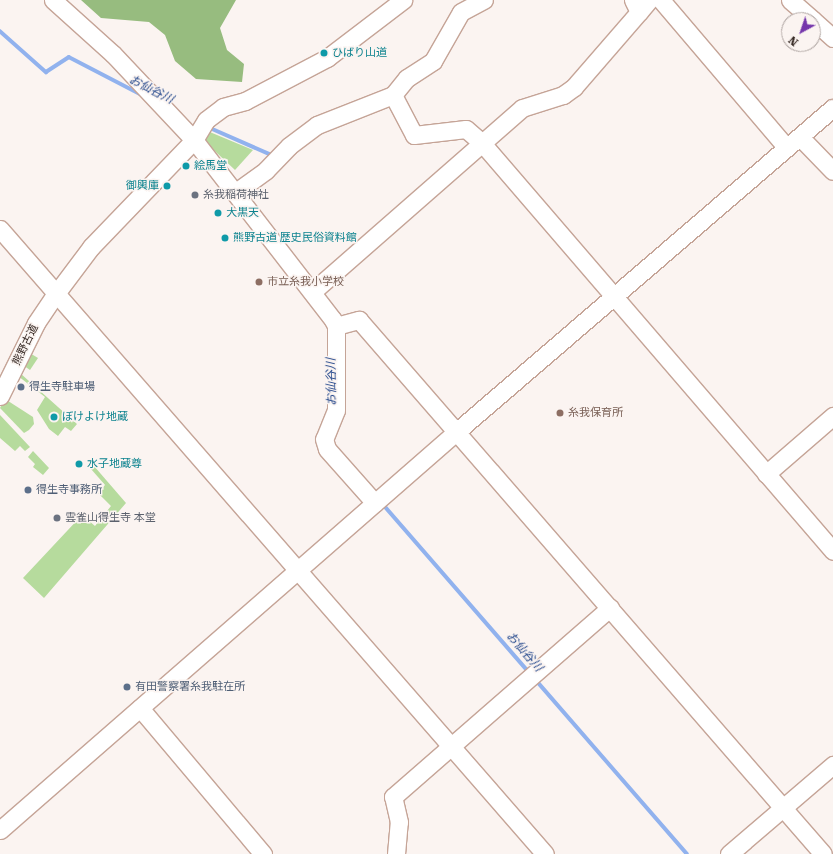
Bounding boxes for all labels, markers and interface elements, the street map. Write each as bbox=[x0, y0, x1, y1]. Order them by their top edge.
north arrow bbox=[781, 12, 821, 52]
text: N bbox=[786, 33, 801, 49]
place label: ひばり山道 bbox=[332, 46, 387, 60]
marker: ひばり山道 bbox=[319, 48, 329, 58]
water label: お仙谷川 bbox=[126, 73, 176, 107]
place label: 絵馬堂 bbox=[194, 159, 227, 173]
marker: 絵馬堂 bbox=[181, 161, 191, 171]
place label: 御輿庫 bbox=[126, 179, 159, 193]
marker: 御輿庫 bbox=[162, 181, 172, 191]
place label: 糸我稲荷神社 bbox=[203, 188, 269, 202]
marker: 糸我稲荷神社 bbox=[190, 190, 200, 200]
place label: 大黒天 bbox=[226, 206, 259, 220]
marker: 大黒天 bbox=[213, 208, 223, 218]
place label: 熊野古道 歴史民俗資料館 bbox=[233, 231, 357, 245]
marker: 熊野古道 歴史民俗資料館 bbox=[220, 233, 230, 243]
place label: 市立糸我小学校 bbox=[267, 275, 344, 289]
marker: 市立糸我小学校 bbox=[254, 277, 264, 287]
street label: 熊野古道 bbox=[10, 322, 42, 368]
water label: お仙谷川 bbox=[324, 358, 340, 406]
place label: 得生寺駐車場 bbox=[29, 380, 95, 394]
marker: 得生寺駐車場 bbox=[16, 382, 26, 392]
place label: 糸我保育所 bbox=[568, 406, 623, 420]
marker: 糸我保育所 bbox=[555, 408, 565, 418]
place label: ぼけよけ地蔵 bbox=[62, 410, 128, 424]
marker: ぼけよけ地蔵 bbox=[49, 412, 59, 422]
place label: 水子地蔵尊 bbox=[87, 457, 142, 471]
marker: 水子地蔵尊 bbox=[74, 459, 84, 469]
place label: 得生寺事務所 bbox=[36, 483, 102, 497]
marker: 得生寺事務所 bbox=[23, 485, 33, 495]
place label: 雲雀山得生寺 本堂 bbox=[65, 511, 156, 525]
marker: 雲雀山得生寺 本堂 bbox=[52, 513, 62, 523]
water label: お仙谷川 bbox=[503, 629, 545, 675]
place label: 有田警察署糸我駐在所 bbox=[135, 680, 245, 694]
marker: 有田警察署糸我駐在所 bbox=[122, 682, 132, 692]

